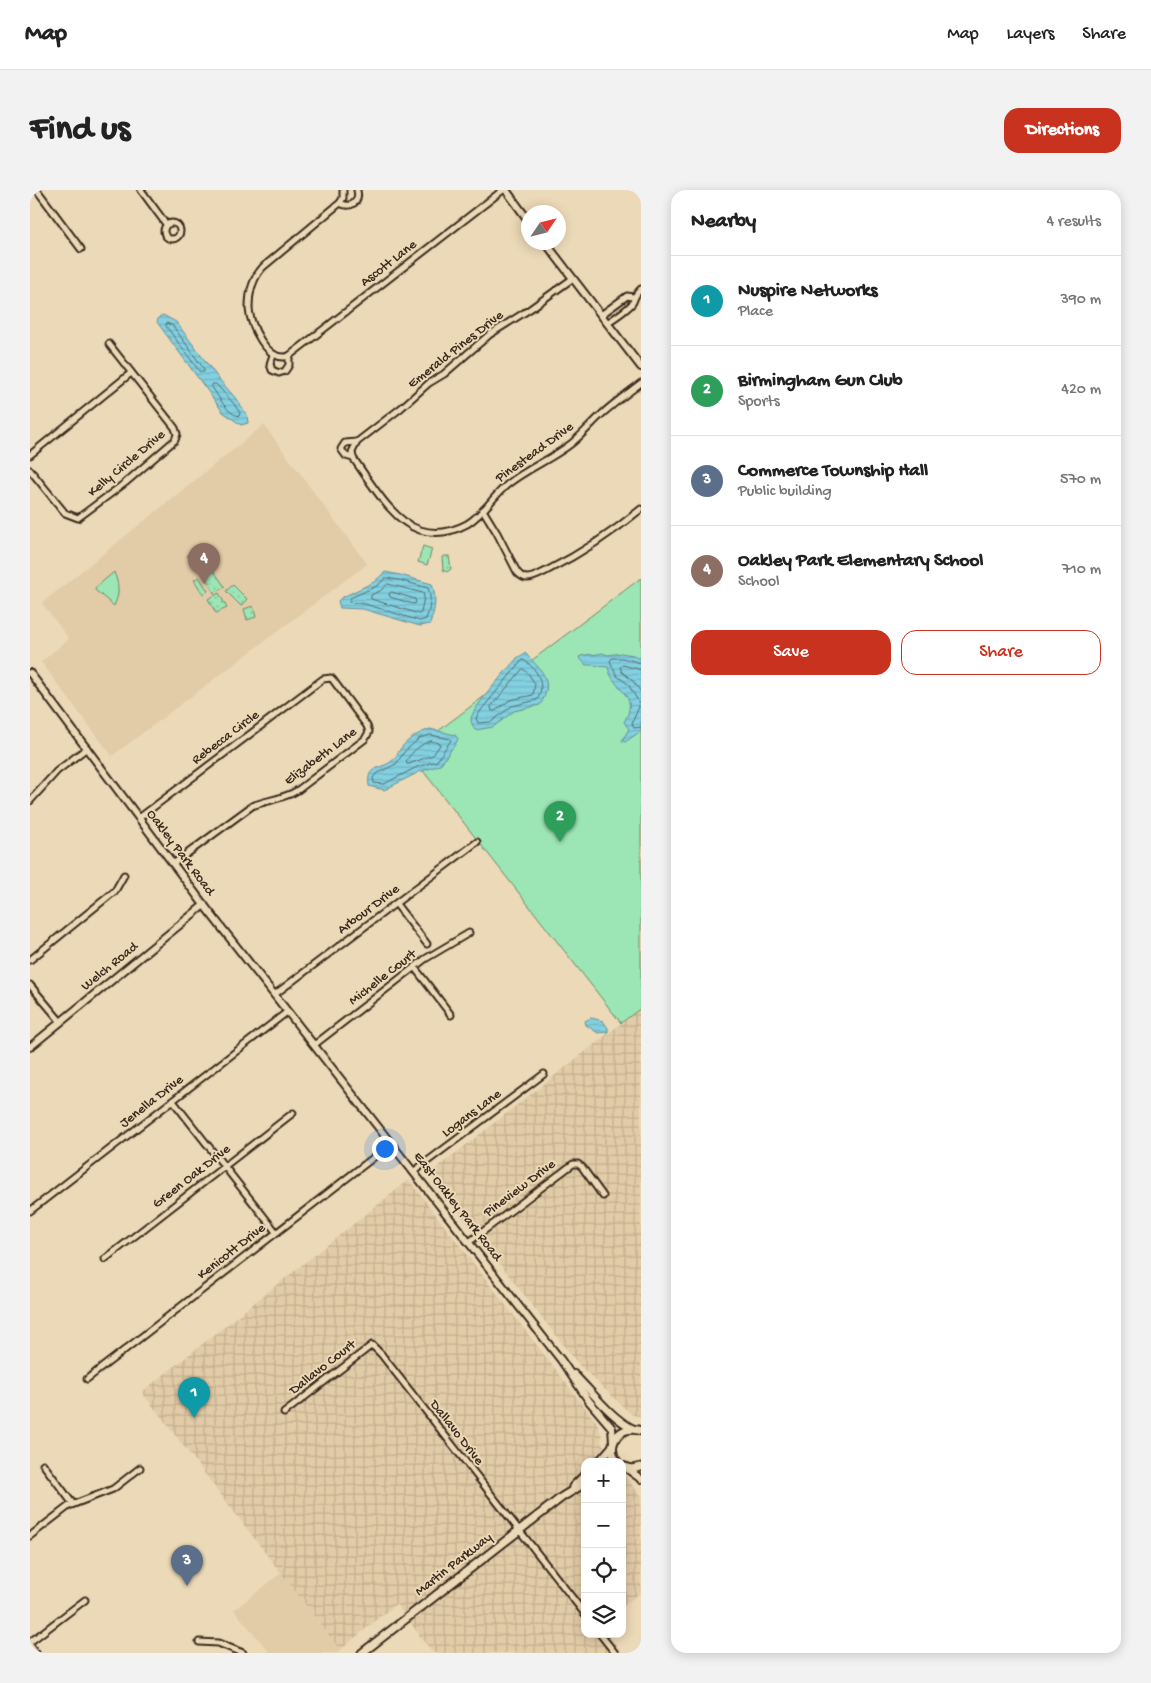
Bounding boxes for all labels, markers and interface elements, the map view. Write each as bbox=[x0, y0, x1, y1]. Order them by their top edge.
text: Map bbox=[25, 20, 67, 49]
text: Map bbox=[947, 24, 979, 45]
text: Layers bbox=[1007, 24, 1054, 45]
text: Share bbox=[1082, 24, 1126, 45]
button: Directions bbox=[1004, 108, 1121, 153]
text: Find us bbox=[30, 110, 130, 151]
north arrow bbox=[521, 205, 566, 250]
text: Nearby bbox=[691, 210, 756, 235]
text: 4 results bbox=[1046, 213, 1101, 232]
street label: Ascott Lane bbox=[357, 236, 421, 291]
text: Nuspire Networks bbox=[738, 280, 878, 303]
text: 1 bbox=[704, 291, 710, 310]
text: 390 m bbox=[1060, 291, 1101, 310]
text: Place bbox=[738, 303, 773, 322]
street label: Emerald Pines Drive bbox=[405, 307, 508, 393]
text: Birmingham Gun Club bbox=[738, 370, 903, 393]
text: 2 bbox=[703, 381, 711, 400]
text: 420 m bbox=[1061, 381, 1101, 400]
text: Sports bbox=[738, 393, 780, 412]
street label: Pinestead Drive bbox=[492, 418, 578, 488]
street label: Kelly Circle Drive bbox=[85, 426, 170, 501]
text: Commerce Township Hall bbox=[738, 460, 928, 483]
text: 3 bbox=[703, 471, 711, 490]
text: 570 m bbox=[1060, 471, 1101, 490]
text: Public building bbox=[738, 483, 832, 502]
pin: 4 bbox=[188, 543, 220, 584]
text: Oakley Park Elementary School bbox=[738, 550, 983, 573]
text: 4 bbox=[703, 561, 711, 580]
text: 710 m bbox=[1062, 561, 1101, 580]
text: School bbox=[738, 573, 780, 592]
button: Save bbox=[691, 630, 891, 675]
button: Share bbox=[901, 630, 1101, 675]
street label: Rebecca Circle bbox=[189, 707, 264, 769]
street label: Elizabeth Lane bbox=[281, 724, 361, 790]
pin: 2 bbox=[544, 801, 576, 842]
street label: Oakley Park Road bbox=[142, 807, 219, 901]
street label: Arbour Drive bbox=[335, 881, 404, 939]
street label: Welch Road bbox=[78, 938, 143, 995]
street label: Michelle Court bbox=[346, 946, 421, 1010]
street label: Jenella Drive bbox=[117, 1071, 188, 1132]
street label: Logans Lane bbox=[439, 1086, 506, 1142]
your location bbox=[372, 1136, 398, 1162]
street label: Green Oak Drive bbox=[150, 1141, 235, 1213]
street label: East Oakley Park Road bbox=[409, 1149, 506, 1267]
street label: Pineview Drive bbox=[480, 1156, 560, 1222]
street label: Kenicott Drive bbox=[194, 1220, 270, 1284]
street label: Dallavo Court bbox=[286, 1336, 361, 1400]
pin: 1 bbox=[178, 1377, 210, 1418]
street label: Dallavo Drive bbox=[425, 1396, 487, 1470]
map controls bbox=[581, 1458, 626, 1638]
button: + bbox=[581, 1458, 626, 1503]
button: − bbox=[581, 1503, 626, 1548]
street label: Martin Parkway bbox=[412, 1529, 496, 1600]
pin: 3 bbox=[171, 1545, 203, 1586]
button: locate bbox=[581, 1548, 626, 1593]
button: layers bbox=[581, 1593, 626, 1638]

